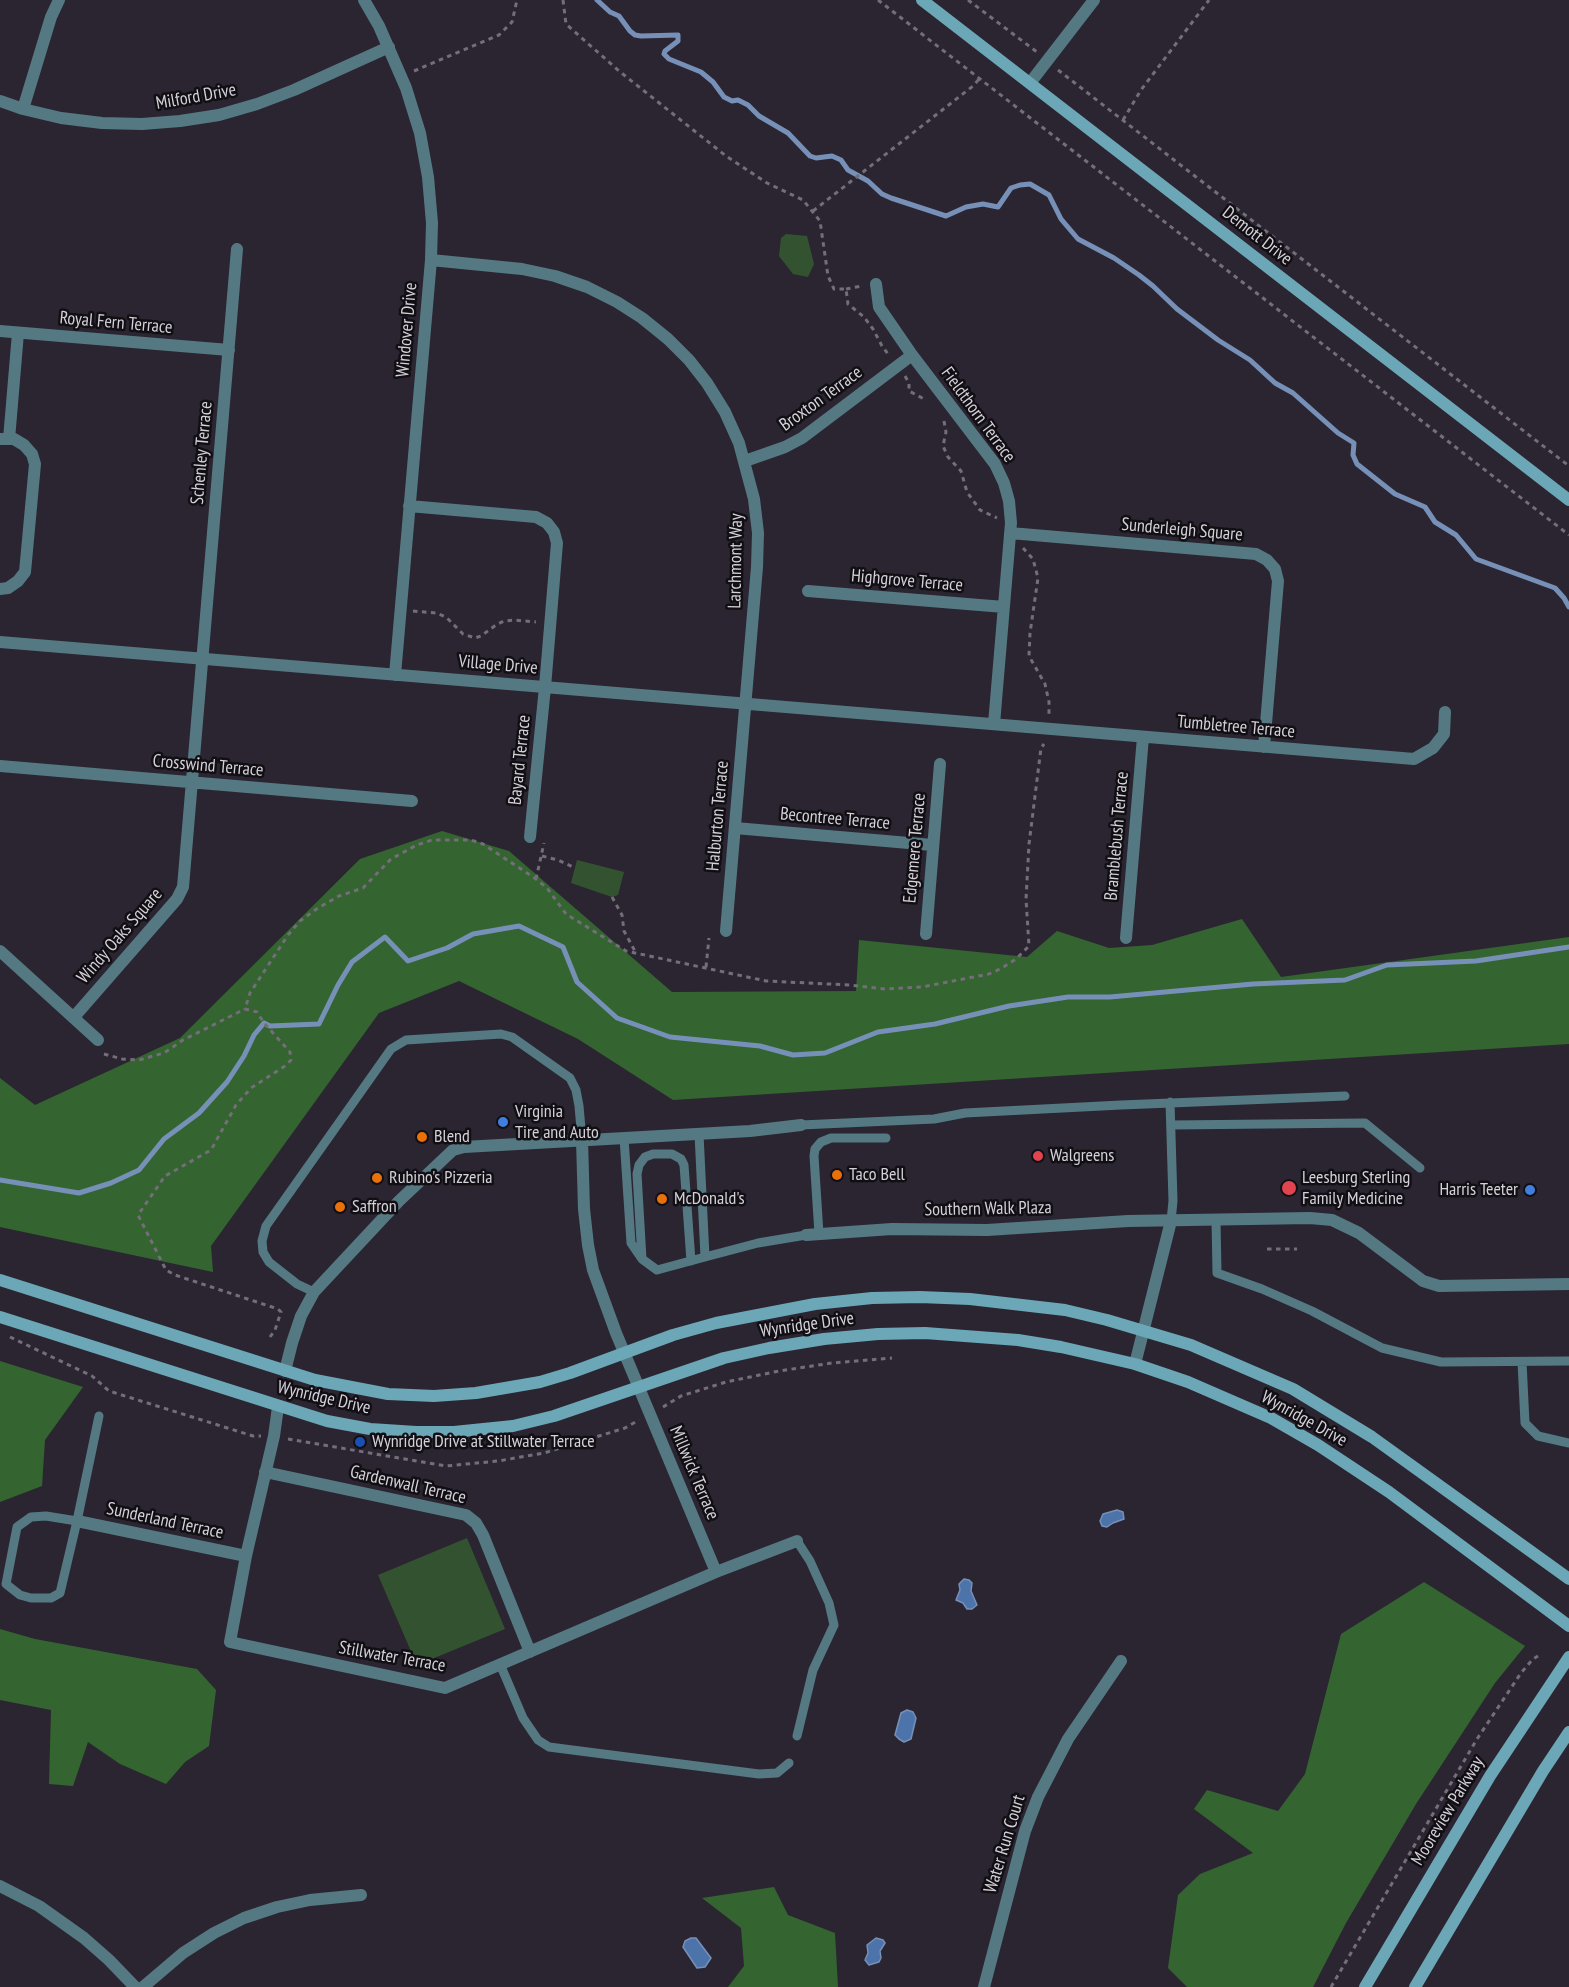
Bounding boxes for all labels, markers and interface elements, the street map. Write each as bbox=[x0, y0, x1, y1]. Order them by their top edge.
street label: Milford Drive bbox=[154, 79, 238, 115]
street label: Demott Drive bbox=[1218, 202, 1296, 270]
street label: Windover Drive bbox=[392, 282, 422, 378]
street label: Royal Fern Terrace bbox=[59, 307, 173, 339]
street label: Broxton Terrace bbox=[776, 362, 866, 436]
street label: Fieldthorn Terrace bbox=[936, 363, 1020, 467]
street label: Schenley Terrace bbox=[187, 401, 217, 505]
street label: Larchmont Way bbox=[724, 513, 748, 609]
street label: Sunderleigh Square bbox=[1121, 514, 1243, 546]
street label: Highgrove Terrace bbox=[850, 565, 964, 597]
street label: Village Drive bbox=[457, 651, 539, 679]
street label: Tumbletree Terrace bbox=[1176, 711, 1296, 743]
street label: Bayard Terrace bbox=[505, 714, 535, 806]
street label: Crosswind Terrace bbox=[152, 750, 264, 782]
street label: Halburton Terrace bbox=[702, 760, 734, 872]
street label: Bramblebush Terrace bbox=[1101, 771, 1133, 901]
street label: Edgemere Terrace bbox=[899, 792, 931, 904]
street label: Becontree Terrace bbox=[779, 803, 891, 835]
street label: Windy Oaks Square bbox=[73, 884, 167, 988]
place label: Virginia Tire and Auto bbox=[515, 1101, 599, 1144]
marker: Virginia Tire and Auto bbox=[496, 1115, 510, 1129]
place label: Blend bbox=[434, 1126, 470, 1148]
marker: Blend bbox=[415, 1130, 429, 1144]
place label: Walgreens bbox=[1050, 1145, 1114, 1167]
marker: Walgreens bbox=[1031, 1149, 1045, 1163]
place label: Taco Bell bbox=[849, 1164, 905, 1186]
place label: Rubino's Pizzeria bbox=[389, 1167, 492, 1189]
place label: Leesburg Sterling Family Medicine bbox=[1302, 1167, 1410, 1210]
marker: Taco Bell bbox=[830, 1168, 844, 1182]
marker: Rubino's Pizzeria bbox=[370, 1171, 384, 1185]
marker: Leesburg Sterling Family Medicine bbox=[1280, 1179, 1298, 1197]
place label: Harris Teeter bbox=[1439, 1179, 1518, 1201]
marker: Harris Teeter bbox=[1523, 1183, 1537, 1197]
place label: McDonald's bbox=[674, 1188, 745, 1210]
marker: McDonald's bbox=[655, 1192, 669, 1206]
place label: Saffron bbox=[352, 1196, 397, 1218]
street label: Southern Walk Plaza bbox=[924, 1197, 1052, 1221]
marker: Saffron bbox=[333, 1200, 347, 1214]
street label: Wynridge Drive bbox=[759, 1308, 855, 1342]
street label: Wynridge Drive bbox=[275, 1377, 373, 1419]
street label: Wynridge Drive bbox=[1257, 1387, 1351, 1451]
street label: Millwick Terrace bbox=[665, 1423, 723, 1523]
place label: Wynridge Drive at Stillwater Terrace bbox=[372, 1431, 595, 1453]
marker: Wynridge Drive at Stillwater Terrace bbox=[353, 1435, 367, 1449]
street label: Gardenwall Terrace bbox=[348, 1461, 468, 1509]
street label: Sunderland Terrace bbox=[105, 1498, 225, 1544]
street label: Stillwater Terrace bbox=[337, 1637, 447, 1677]
street label: Mooreview Parkway bbox=[1407, 1753, 1489, 1869]
street label: Water Run Court bbox=[980, 1792, 1030, 1896]

